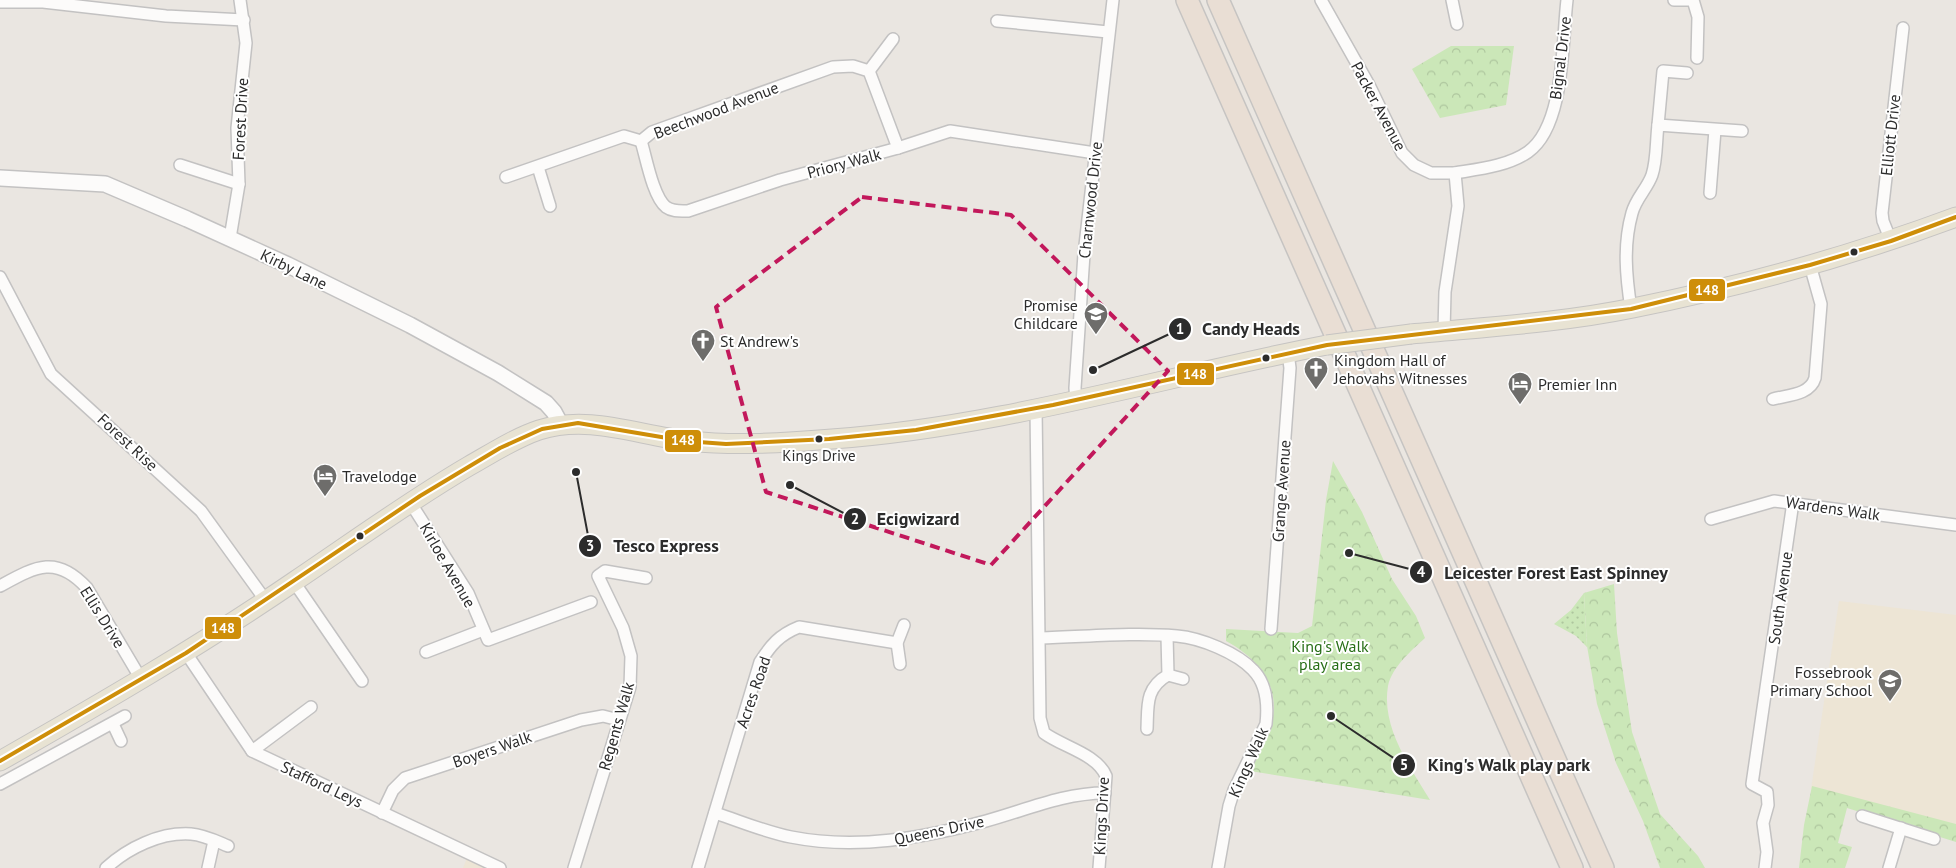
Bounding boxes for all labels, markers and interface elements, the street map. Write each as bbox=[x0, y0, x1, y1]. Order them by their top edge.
street label: Bignal Drive bbox=[1545, 15, 1575, 101]
street label: Packer Avenue bbox=[1347, 58, 1411, 154]
street label: Forest Drive bbox=[228, 77, 252, 161]
street label: Beechwood Avenue bbox=[651, 77, 781, 143]
street label: Elliott Drive bbox=[1876, 93, 1904, 177]
street label: Charnwood Drive bbox=[1074, 141, 1106, 259]
street label: Priory Walk bbox=[805, 143, 884, 182]
street label: Kirby Lane bbox=[257, 244, 331, 294]
unlabelled marker bbox=[1849, 247, 1859, 257]
line badge: 148 bbox=[1688, 278, 1726, 302]
text: 148 bbox=[1695, 281, 1719, 299]
place label: Promise Childcare bbox=[1014, 295, 1078, 333]
school or university icon: Promise Childcare bbox=[1083, 301, 1109, 335]
callout: Candy Heads bbox=[1167, 312, 1311, 345]
text: Candy Heads bbox=[1202, 317, 1300, 340]
text: 1 bbox=[1176, 319, 1184, 338]
church icon: St Andrew's bbox=[690, 328, 716, 362]
place label: St Andrew's bbox=[720, 331, 799, 351]
place label: Kingdom Hall of Jehovahs Witnesses bbox=[1333, 350, 1467, 388]
unlabelled marker bbox=[1261, 353, 1271, 363]
church icon: Kingdom Hall of Jehovahs Witnesses bbox=[1303, 356, 1329, 390]
line badge: 148 bbox=[1176, 362, 1215, 386]
text: 148 bbox=[1183, 365, 1207, 383]
hotel icon: Premier Inn bbox=[1507, 371, 1533, 405]
place label: Premier Inn bbox=[1538, 374, 1617, 394]
street label: Forest Rise bbox=[94, 409, 162, 475]
line badge: 148 bbox=[664, 429, 702, 453]
text: 148 bbox=[671, 431, 695, 449]
marker: Kings Drive bbox=[814, 434, 824, 444]
street label: Grange Avenue bbox=[1267, 439, 1295, 543]
place label: Kings Drive bbox=[782, 446, 856, 465]
hotel icon: Travelodge bbox=[312, 463, 338, 497]
place label: Travelodge bbox=[342, 466, 417, 486]
street label: Wardens Walk bbox=[1785, 491, 1882, 525]
callout: Ecigwizard bbox=[842, 502, 970, 535]
text: Ecigwizard bbox=[877, 507, 959, 530]
text: 2 bbox=[851, 509, 859, 528]
street label: Kirloe Avenue bbox=[416, 519, 480, 611]
callout: Tesco Express bbox=[578, 529, 728, 562]
unlabelled marker bbox=[355, 531, 365, 541]
text: Tesco Express bbox=[613, 534, 719, 557]
text: 3 bbox=[586, 536, 594, 555]
street label: South Avenue bbox=[1764, 550, 1796, 646]
callout: Leicester Forest East Spinney bbox=[1409, 556, 1678, 589]
text: Leicester Forest East Spinney bbox=[1444, 561, 1668, 584]
text: 4 bbox=[1417, 562, 1426, 581]
street label: Ellis Drive bbox=[76, 582, 130, 652]
line badge: 148 bbox=[204, 616, 242, 640]
text: 148 bbox=[211, 619, 235, 637]
park label: King's Walk play area bbox=[1291, 636, 1369, 674]
street label: Acres Road bbox=[731, 653, 775, 731]
place label: Fossebrook Primary School bbox=[1770, 662, 1872, 700]
school or university icon: Fossebrook Primary School bbox=[1877, 668, 1903, 702]
street label: Regents Walk bbox=[594, 679, 638, 773]
street label: Kings Walk bbox=[1224, 723, 1273, 800]
street label: Boyers Walk bbox=[450, 726, 534, 772]
callout: King's Walk play park bbox=[1392, 748, 1601, 781]
text: King's Walk play park bbox=[1428, 753, 1590, 776]
text: 5 bbox=[1400, 755, 1408, 774]
street label: Stafford Leys bbox=[278, 756, 366, 812]
street label: Kings Drive bbox=[1089, 776, 1113, 856]
street label: Queens Drive bbox=[892, 811, 986, 849]

